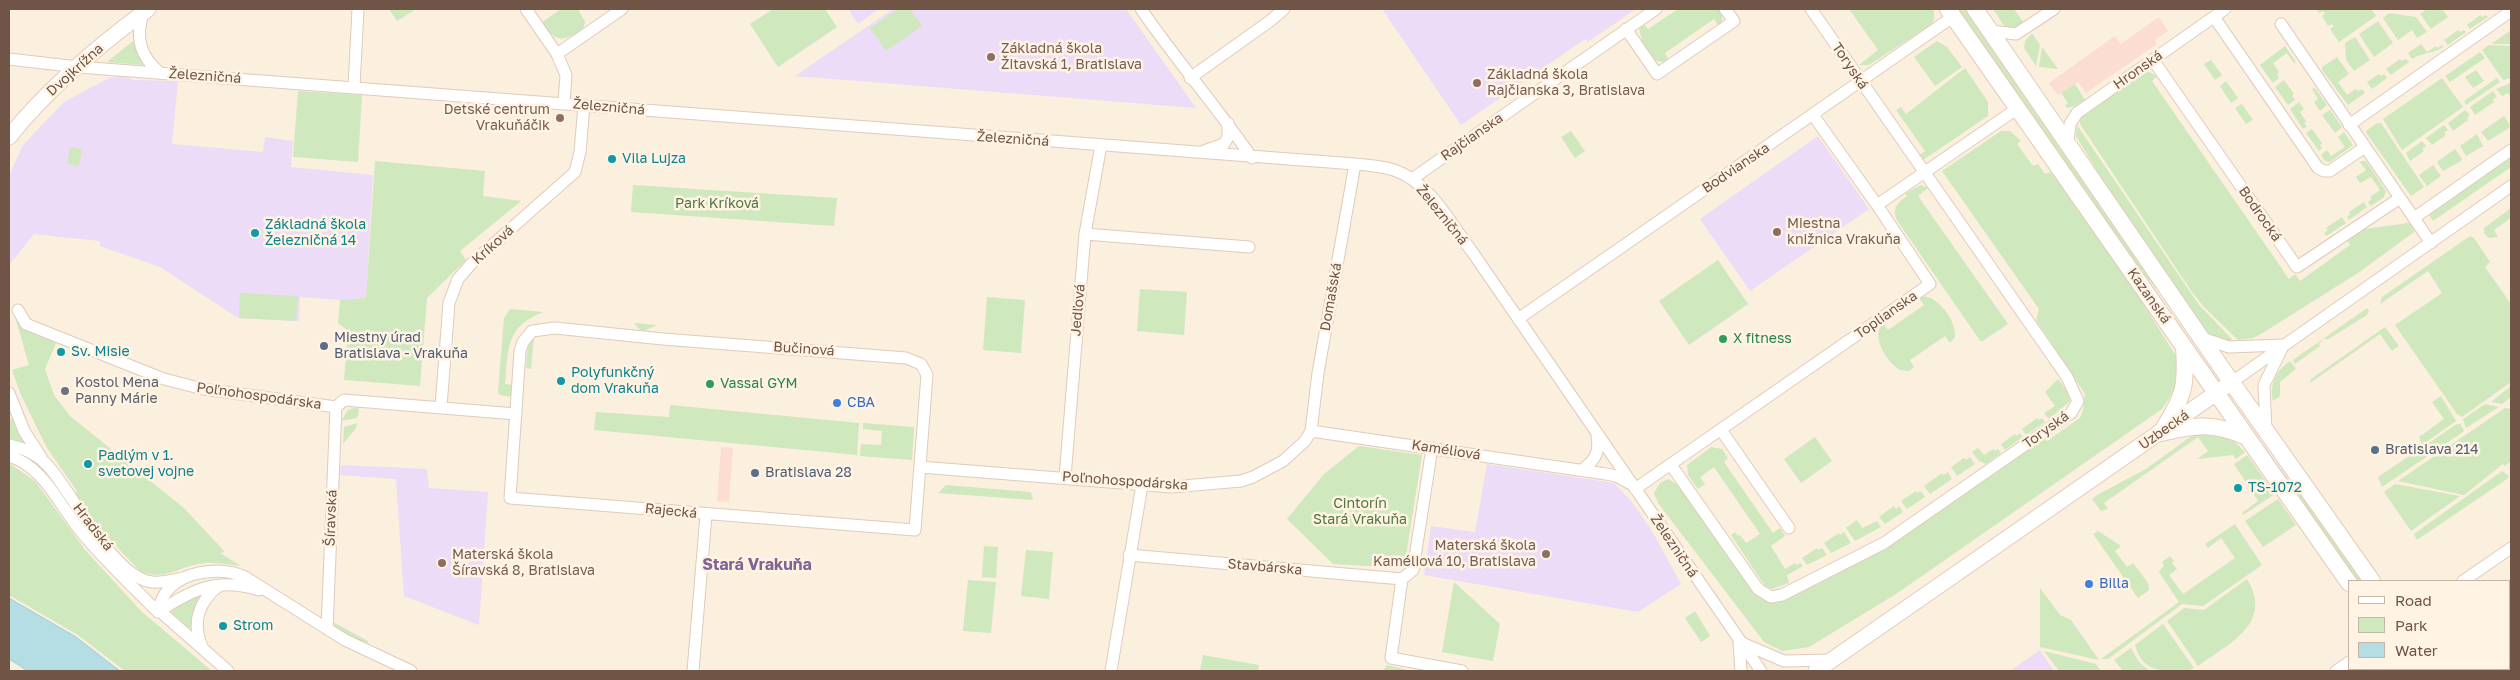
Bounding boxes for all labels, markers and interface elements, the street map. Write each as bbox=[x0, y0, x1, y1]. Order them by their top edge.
street label: Toryská bbox=[1828, 39, 1872, 93]
street label: Dvojkrížna bbox=[43, 40, 107, 100]
place label: Základná škola Žitavská 1, Bratislava bbox=[1001, 41, 1142, 74]
street label: Hronská bbox=[2110, 47, 2166, 93]
marker: Základná škola Žitavská 1, Bratislava bbox=[985, 51, 997, 63]
street label: Železničná bbox=[168, 65, 242, 87]
place label: Základná škola Rajčianska 3, Bratislava bbox=[1487, 67, 1645, 100]
marker: Základná škola Rajčianska 3, Bratislava bbox=[1471, 77, 1483, 89]
street label: Železničná bbox=[572, 95, 646, 119]
place label: Detské centrum Vrakuňáčik bbox=[444, 102, 550, 134]
street label: Rajčianska bbox=[1438, 109, 1506, 165]
marker: Detské centrum Vrakuňáčik bbox=[554, 112, 566, 124]
street label: Železničná bbox=[976, 128, 1050, 150]
street label: Bodvianska bbox=[1699, 139, 1773, 197]
place label: Vila Lujza bbox=[622, 151, 686, 167]
marker: Vila Lujza bbox=[606, 153, 618, 165]
street label: Železničná bbox=[1413, 182, 1471, 248]
street label: Bodrocká bbox=[2235, 183, 2285, 245]
park label: Park Kríková bbox=[675, 196, 759, 212]
place label: Miestna knižnica Vrakuňa bbox=[1787, 216, 1901, 248]
place label: Základná škola Železničná 14 bbox=[265, 217, 366, 250]
street label: Kríková bbox=[469, 222, 517, 268]
marker: Miestna knižnica Vrakuňa bbox=[1771, 226, 1783, 238]
marker: Základná škola Železničná 14 bbox=[249, 227, 261, 239]
street label: Domašská bbox=[1317, 262, 1345, 332]
street label: Kazanská bbox=[2124, 265, 2174, 327]
street label: Jedľová bbox=[1067, 283, 1089, 337]
street label: Toplianska bbox=[1852, 287, 1920, 343]
place label: Miestny úrad Bratislava - Vrakuňa bbox=[334, 330, 468, 362]
place label: X fitness bbox=[1733, 331, 1792, 347]
marker: X fitness bbox=[1717, 333, 1729, 345]
street label: Bučinová bbox=[773, 338, 835, 360]
marker: Miestny úrad Bratislava - Vrakuňa bbox=[318, 340, 330, 352]
place label: Sv. Misie bbox=[71, 344, 130, 360]
marker: Sv. Misie bbox=[55, 346, 67, 358]
place label: Polyfunkčný dom Vrakuňa bbox=[571, 365, 659, 398]
place label: Kostol Mena Panny Márie bbox=[75, 375, 159, 408]
marker: Polyfunkčný dom Vrakuňa bbox=[555, 375, 567, 387]
place label: Vassal GYM bbox=[720, 376, 798, 392]
marker: Vassal GYM bbox=[704, 378, 716, 390]
street label: Poľnohospodárska bbox=[195, 379, 323, 413]
marker: Kostol Mena Panny Márie bbox=[59, 385, 71, 397]
place label: CBA bbox=[847, 395, 875, 411]
marker: CBA bbox=[831, 397, 843, 409]
street label: Uzbecká bbox=[2136, 407, 2192, 453]
street label: Toryská bbox=[2020, 408, 2072, 452]
street label: Kaméliová bbox=[1410, 436, 1482, 464]
place label: Bratislava 214 bbox=[2385, 442, 2479, 458]
marker: Bratislava 214 bbox=[2369, 444, 2381, 456]
place label: Padlým v 1. svetovej vojne bbox=[98, 448, 194, 481]
marker: Padlým v 1. svetovej vojne bbox=[82, 458, 94, 470]
place label: Bratislava 28 bbox=[765, 465, 852, 481]
marker: Bratislava 28 bbox=[749, 467, 761, 479]
street label: Poľnohospodárska bbox=[1062, 468, 1188, 494]
place label: TS-1072 bbox=[2248, 480, 2302, 496]
marker: TS-1072 bbox=[2232, 482, 2244, 494]
street label: Šíravská bbox=[322, 489, 340, 547]
park label: Cintorín Stará Vrakuňa bbox=[1313, 496, 1407, 528]
street label: Hradská bbox=[69, 500, 117, 554]
street label: Rajecká bbox=[644, 500, 698, 522]
street label: Železničná bbox=[1647, 511, 1701, 581]
place label: Materská škola Kaméliová 10, Bratislava bbox=[1373, 538, 1536, 570]
place label: Materská škola Šíravská 8, Bratislava bbox=[452, 547, 595, 580]
marker: Materská škola Kaméliová 10, Bratislava bbox=[1540, 548, 1552, 560]
district label: Stará Vrakuňa bbox=[702, 555, 812, 575]
street label: Stavbárska bbox=[1227, 555, 1303, 579]
marker: Materská škola Šíravská 8, Bratislava bbox=[436, 557, 448, 569]
place label: Billa bbox=[2099, 576, 2129, 592]
marker: Billa bbox=[2083, 578, 2095, 590]
legend bbox=[2348, 580, 2510, 670]
text: Road bbox=[2395, 591, 2432, 609]
text: Park bbox=[2395, 616, 2427, 634]
place label: Strom bbox=[233, 618, 273, 634]
marker: Strom bbox=[217, 620, 229, 632]
text: Water bbox=[2395, 641, 2438, 659]

